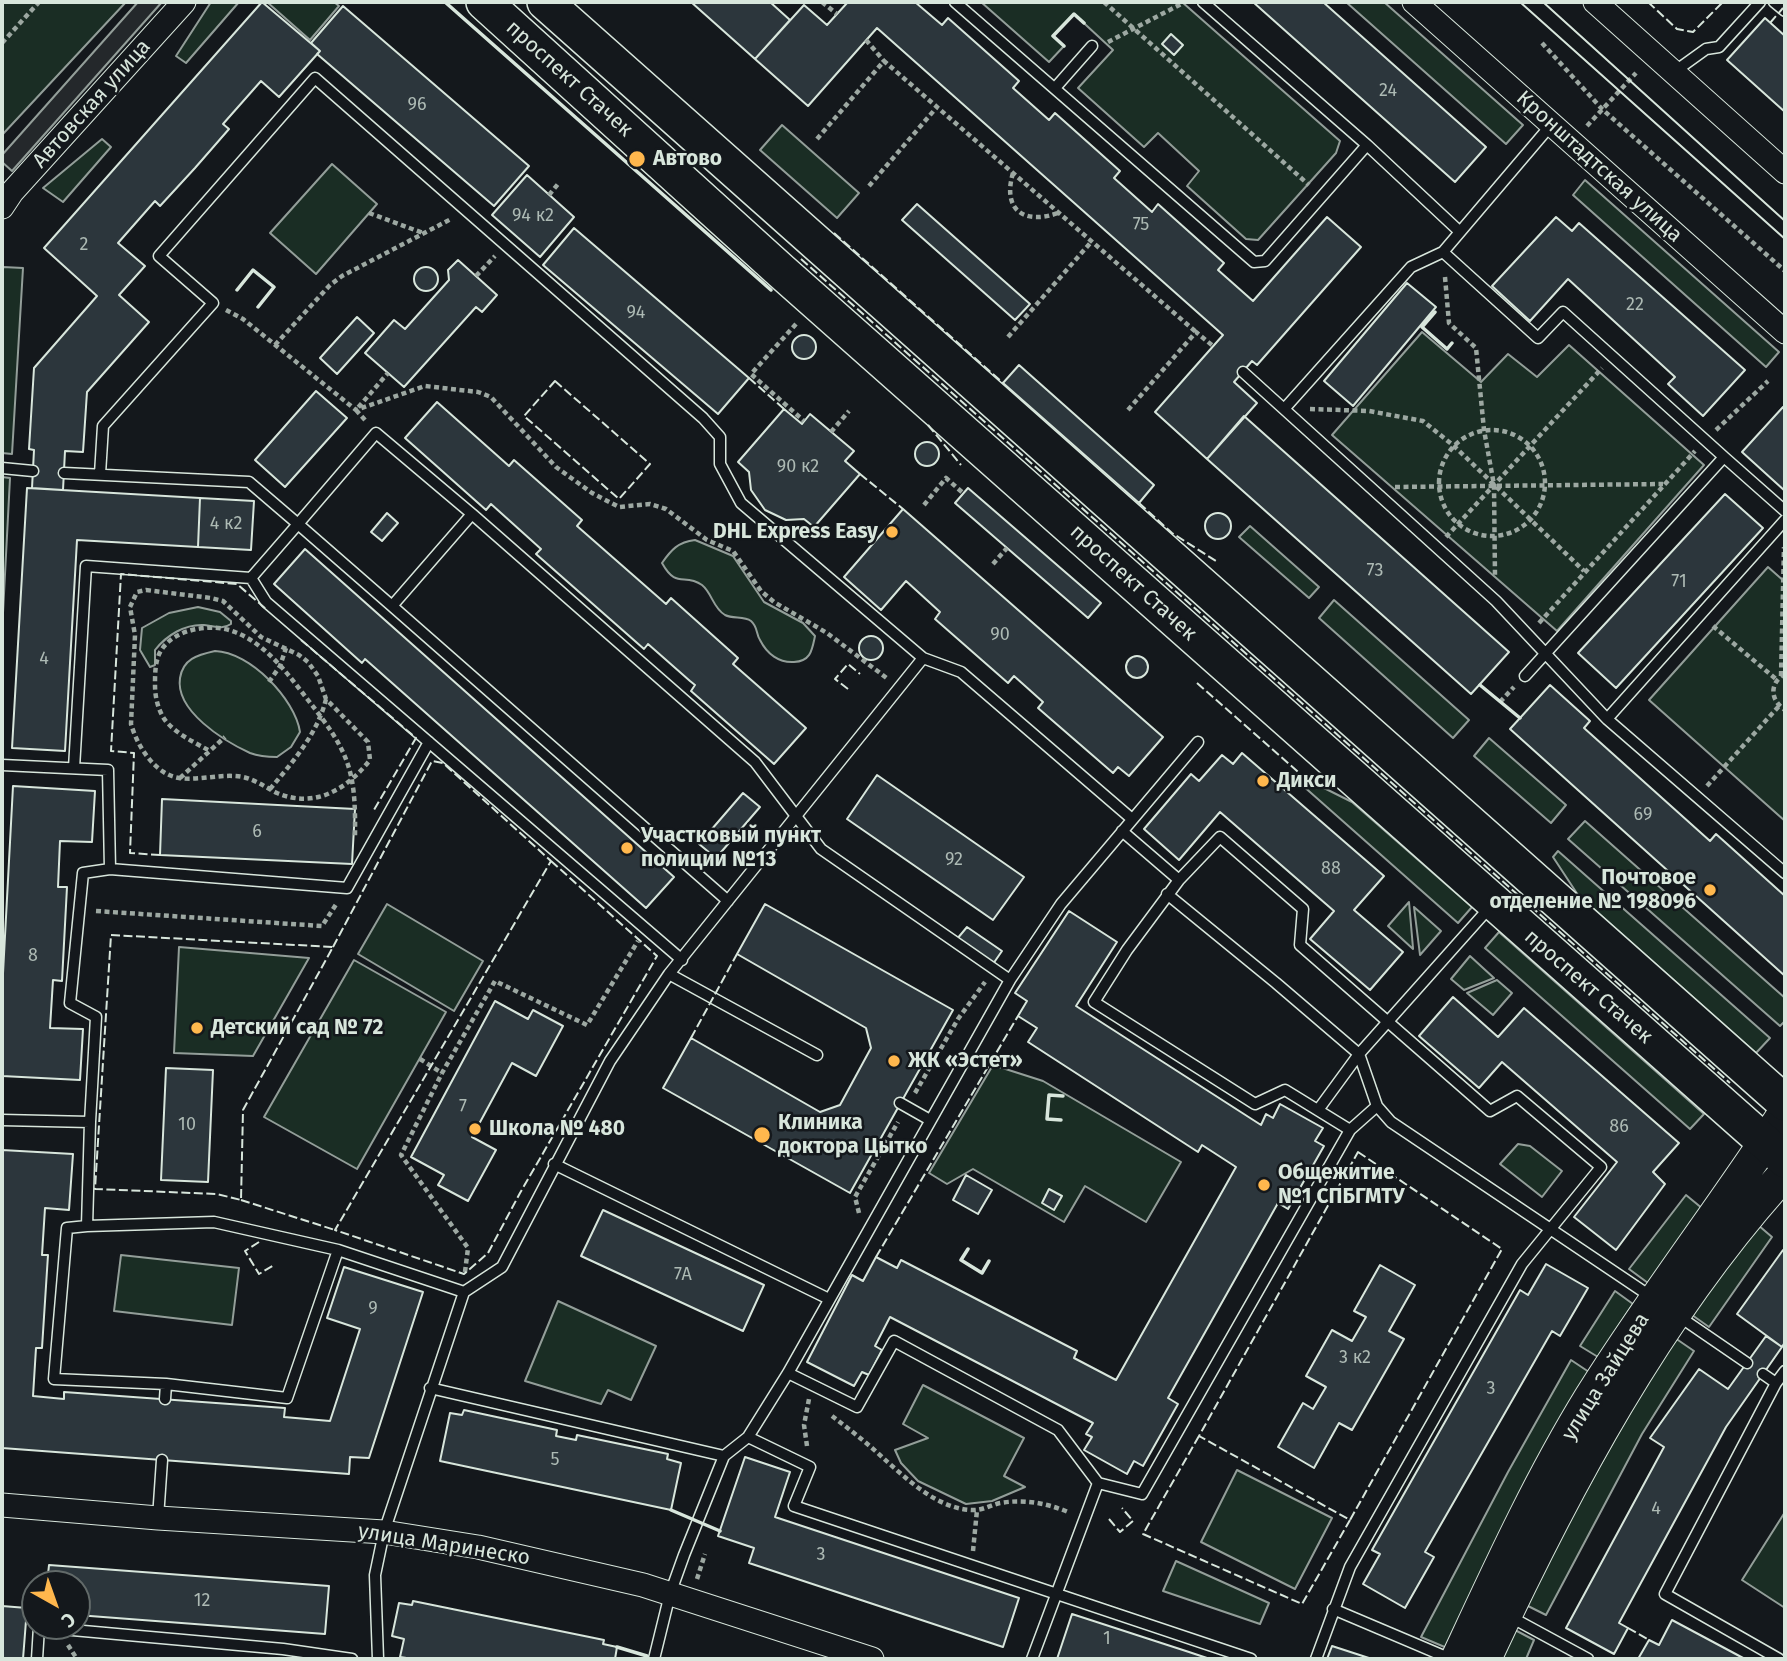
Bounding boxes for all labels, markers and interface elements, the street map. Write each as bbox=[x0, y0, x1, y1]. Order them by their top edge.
street label: проспект Стачек bbox=[501, 16, 637, 142]
street label: Автовская улица bbox=[28, 35, 156, 173]
house number: 24 bbox=[1379, 80, 1397, 102]
street label: Кронштадтская улица bbox=[1511, 86, 1687, 248]
house number: 96 bbox=[407, 94, 427, 116]
place label: Автово bbox=[653, 146, 722, 172]
marker: Автово bbox=[627, 149, 647, 169]
house number: 94 к2 bbox=[512, 205, 554, 227]
house number: 75 bbox=[1133, 214, 1149, 236]
house number: 2 bbox=[80, 234, 88, 256]
house number: 22 bbox=[1626, 294, 1644, 316]
house number: 94 bbox=[627, 302, 645, 324]
house number: 90 к2 bbox=[777, 456, 819, 478]
house number: 4 к2 bbox=[210, 513, 242, 535]
place label: DHL Express Easy bbox=[713, 519, 878, 545]
street label: проспект Стачек bbox=[1065, 520, 1201, 646]
marker: DHL Express Easy bbox=[884, 524, 900, 540]
house number: 73 bbox=[1367, 560, 1383, 582]
house number: 71 bbox=[1671, 571, 1687, 593]
house number: 90 bbox=[990, 624, 1010, 646]
house number: 4 bbox=[39, 648, 49, 670]
place label: Дикси bbox=[1277, 768, 1336, 794]
marker: Дикси bbox=[1255, 773, 1271, 789]
house number: 69 bbox=[1634, 804, 1652, 826]
house number: 6 bbox=[252, 821, 262, 843]
place label: Участковый пункт полиции №13 bbox=[641, 823, 821, 873]
marker: Участковый пункт полиции №13 bbox=[619, 840, 635, 856]
house number: 92 bbox=[945, 849, 963, 871]
house number: 88 bbox=[1321, 858, 1341, 880]
place label: Почтовое отделение № 198096 bbox=[1489, 865, 1696, 915]
marker: Почтовое отделение № 198096 bbox=[1702, 882, 1718, 898]
street label: проспект Стачек bbox=[1519, 924, 1657, 1050]
house number: 8 bbox=[28, 945, 38, 967]
place label: Детский сад № 72 bbox=[211, 1015, 383, 1041]
marker: Детский сад № 72 bbox=[189, 1020, 205, 1036]
place label: ЖК «Эстет» bbox=[908, 1048, 1023, 1074]
marker: ЖК «Эстет» bbox=[886, 1053, 902, 1069]
house number: 7 bbox=[459, 1096, 467, 1118]
place label: Клиника доктора Цытко bbox=[778, 1110, 928, 1160]
house number: 10 bbox=[178, 1114, 196, 1136]
place label: Школа № 480 bbox=[489, 1116, 625, 1142]
house number: 86 bbox=[1609, 1116, 1629, 1138]
marker: Школа № 480 bbox=[467, 1121, 483, 1137]
marker: Клиника доктора Цытко bbox=[752, 1125, 772, 1145]
place label: Общежитие №1 СПБГМТУ bbox=[1278, 1160, 1405, 1210]
marker: Общежитие №1 СПБГМТУ bbox=[1256, 1177, 1272, 1193]
house number: 7А bbox=[674, 1264, 692, 1286]
house number: 9 bbox=[368, 1298, 378, 1320]
street label: улица Зайцева bbox=[1557, 1309, 1655, 1445]
house number: 3 к2 bbox=[1339, 1347, 1371, 1369]
house number: 3 bbox=[1487, 1378, 1495, 1400]
house number: 5 bbox=[550, 1449, 560, 1471]
house number: 4 bbox=[1651, 1498, 1661, 1520]
street label: улица Маринеско bbox=[356, 1519, 532, 1571]
house number: 3 bbox=[817, 1544, 825, 1566]
north arrow bbox=[21, 1570, 91, 1640]
house number: 12 bbox=[194, 1590, 210, 1612]
text: С bbox=[57, 1608, 80, 1632]
house number: 1 bbox=[1103, 1628, 1111, 1650]

